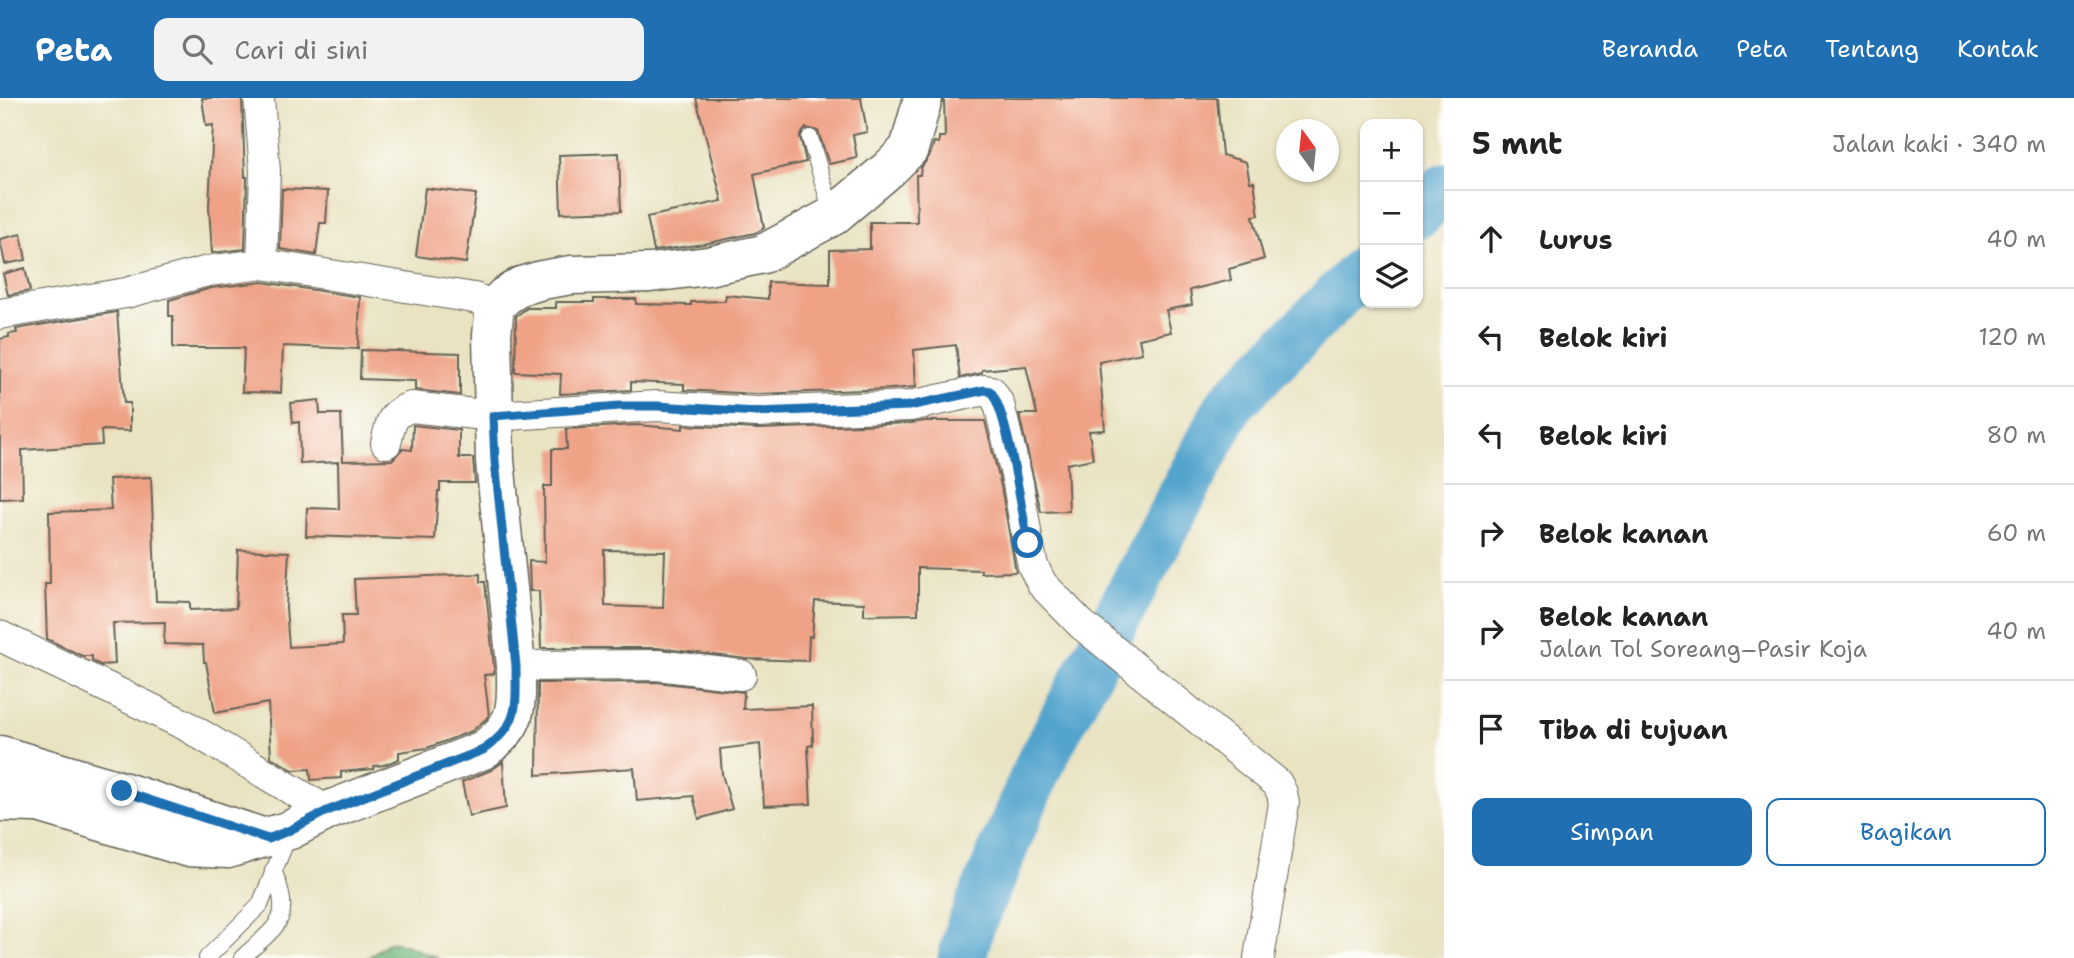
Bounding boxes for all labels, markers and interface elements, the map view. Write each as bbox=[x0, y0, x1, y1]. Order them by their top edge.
search box bbox=[154, 18, 644, 81]
text: Peta bbox=[35, 27, 112, 72]
icon: search bbox=[178, 30, 216, 68]
text: Cari di sini bbox=[234, 32, 368, 67]
text: Beranda bbox=[1602, 33, 1698, 65]
text: Peta bbox=[1736, 33, 1787, 65]
text: Tentang bbox=[1825, 33, 1919, 65]
text: Kontak bbox=[1957, 33, 2039, 65]
north arrow bbox=[1276, 119, 1339, 182]
map controls bbox=[1360, 119, 1423, 308]
button: + bbox=[1360, 119, 1423, 182]
text: 5 mnt bbox=[1472, 123, 1562, 164]
text: Jalan kaki · 340 m bbox=[1832, 129, 2046, 159]
button: − bbox=[1360, 182, 1423, 245]
icon: ahead bbox=[1472, 220, 1510, 258]
text: Lurus bbox=[1539, 222, 1612, 257]
text: 40 m bbox=[1986, 224, 2046, 254]
button: layers bbox=[1360, 245, 1423, 308]
icon: left bbox=[1472, 318, 1510, 356]
text: Belok kiri bbox=[1539, 320, 1668, 355]
text: 120 m bbox=[1978, 322, 2046, 352]
icon: left bbox=[1472, 416, 1510, 454]
text: Belok kiri bbox=[1539, 418, 1668, 453]
text: 80 m bbox=[1987, 420, 2046, 450]
icon: right bbox=[1472, 514, 1510, 552]
text: Belok kanan bbox=[1539, 516, 1708, 551]
text: 60 m bbox=[1987, 518, 2046, 548]
route start bbox=[1012, 527, 1043, 558]
text: Belok kanan bbox=[1539, 599, 1708, 634]
icon: right bbox=[1472, 612, 1510, 650]
text: 40 m bbox=[1986, 616, 2046, 646]
text: Jalan Tol Soreang–Pasir Koja bbox=[1539, 634, 1867, 664]
icon: arrive bbox=[1472, 710, 1510, 748]
text: Tiba di tujuan bbox=[1539, 712, 1728, 747]
route end bbox=[106, 775, 137, 806]
button: Simpan bbox=[1472, 798, 1752, 866]
button: Bagikan bbox=[1766, 798, 2046, 866]

